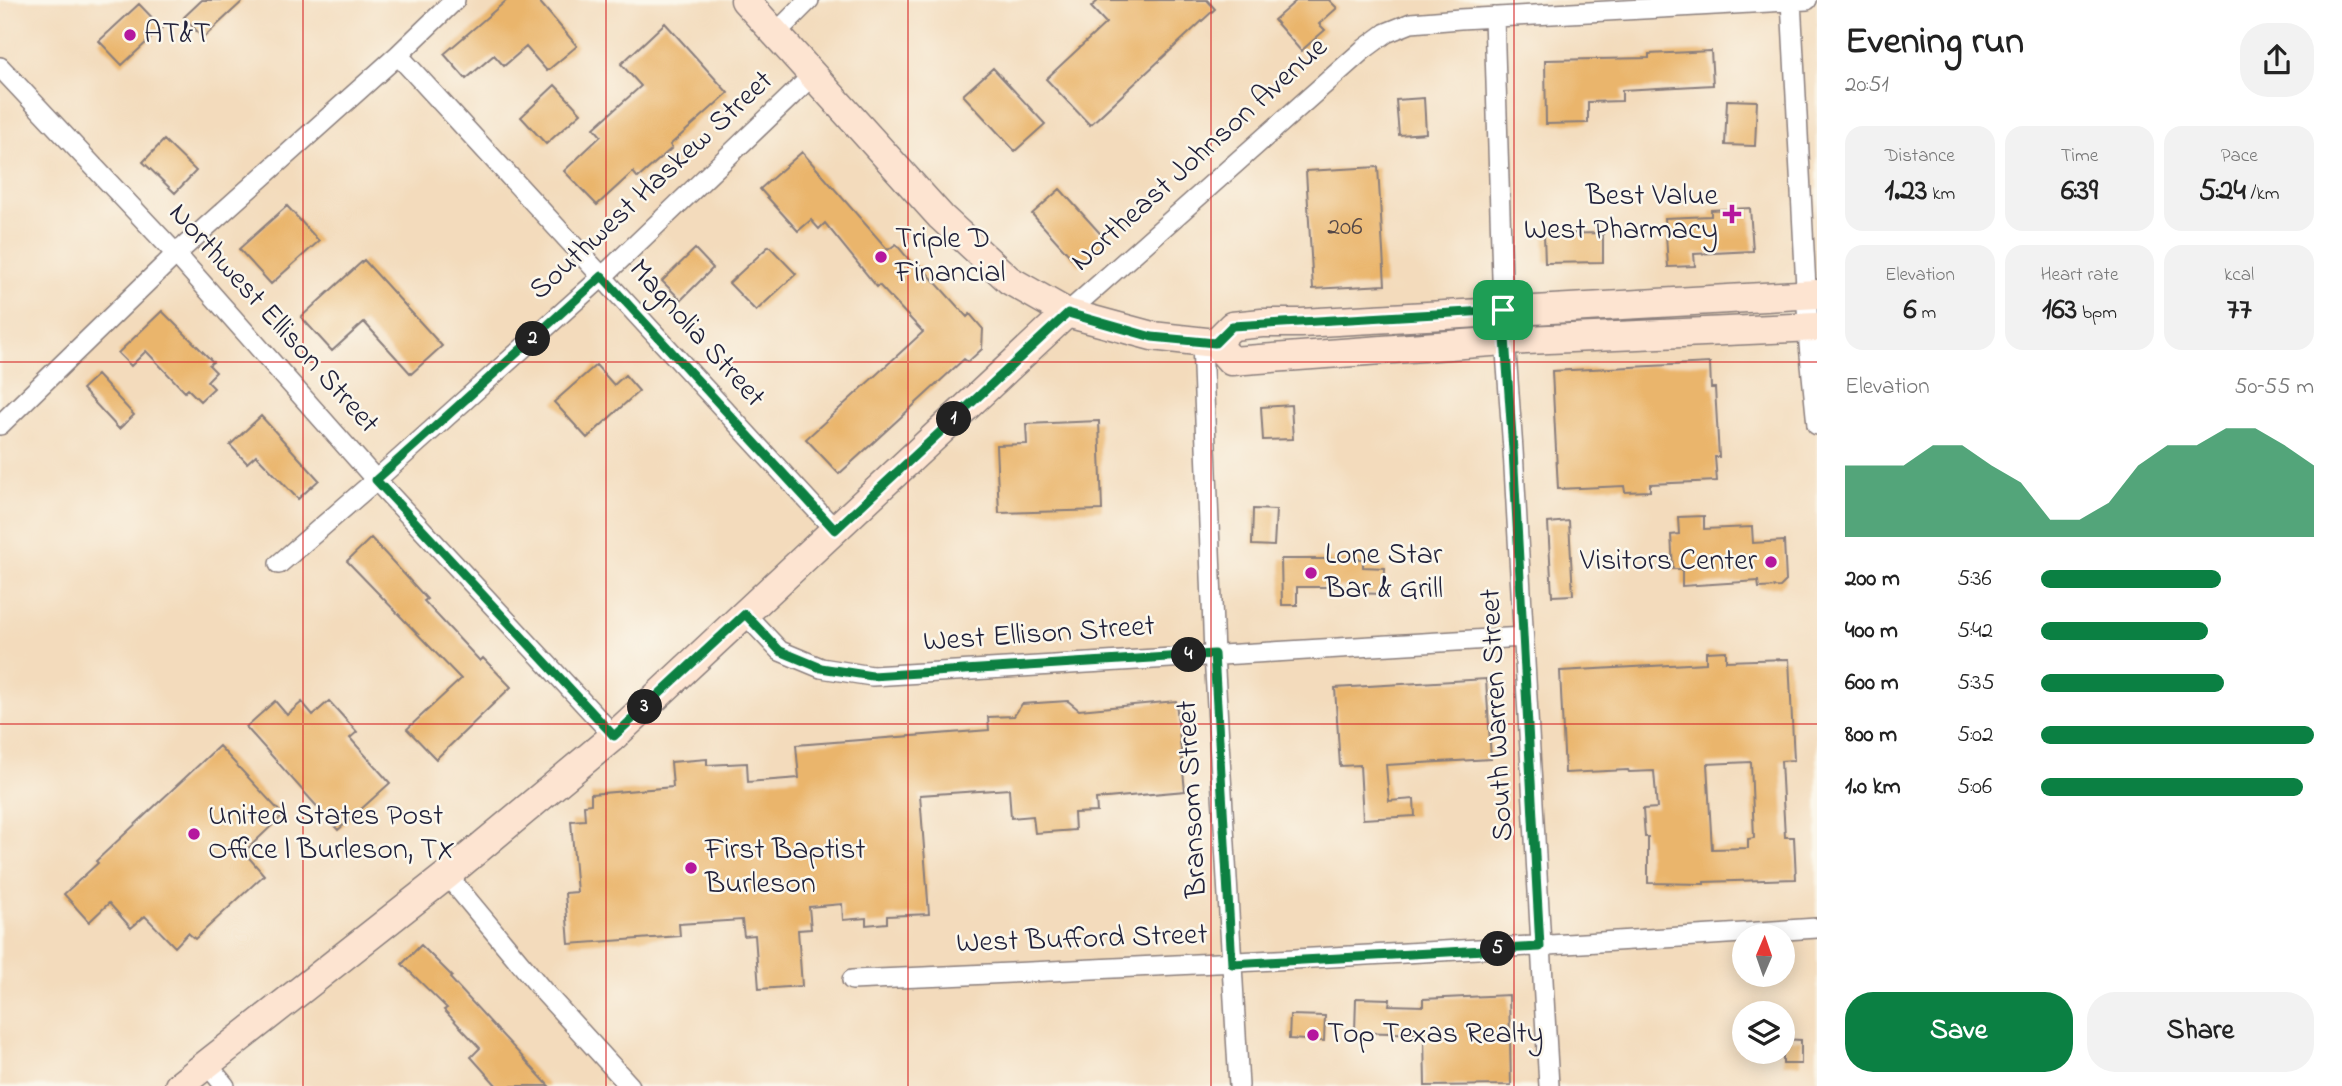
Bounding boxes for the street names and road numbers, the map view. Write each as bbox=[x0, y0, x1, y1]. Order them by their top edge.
street label: Northeast Johnson Avenue bbox=[1061, 27, 1339, 283]
street label: Southwest Haskew Street bbox=[520, 61, 784, 311]
street label: Northwest Ellison Street bbox=[157, 194, 389, 444]
street label: Magnolia Street bbox=[617, 250, 775, 418]
street label: South Warren Street bbox=[1469, 587, 1527, 843]
street label: West Ellison Street bbox=[922, 605, 1156, 665]
street label: Bransom Street bbox=[1166, 699, 1220, 900]
street label: West Bufford Street bbox=[956, 914, 1208, 966]

